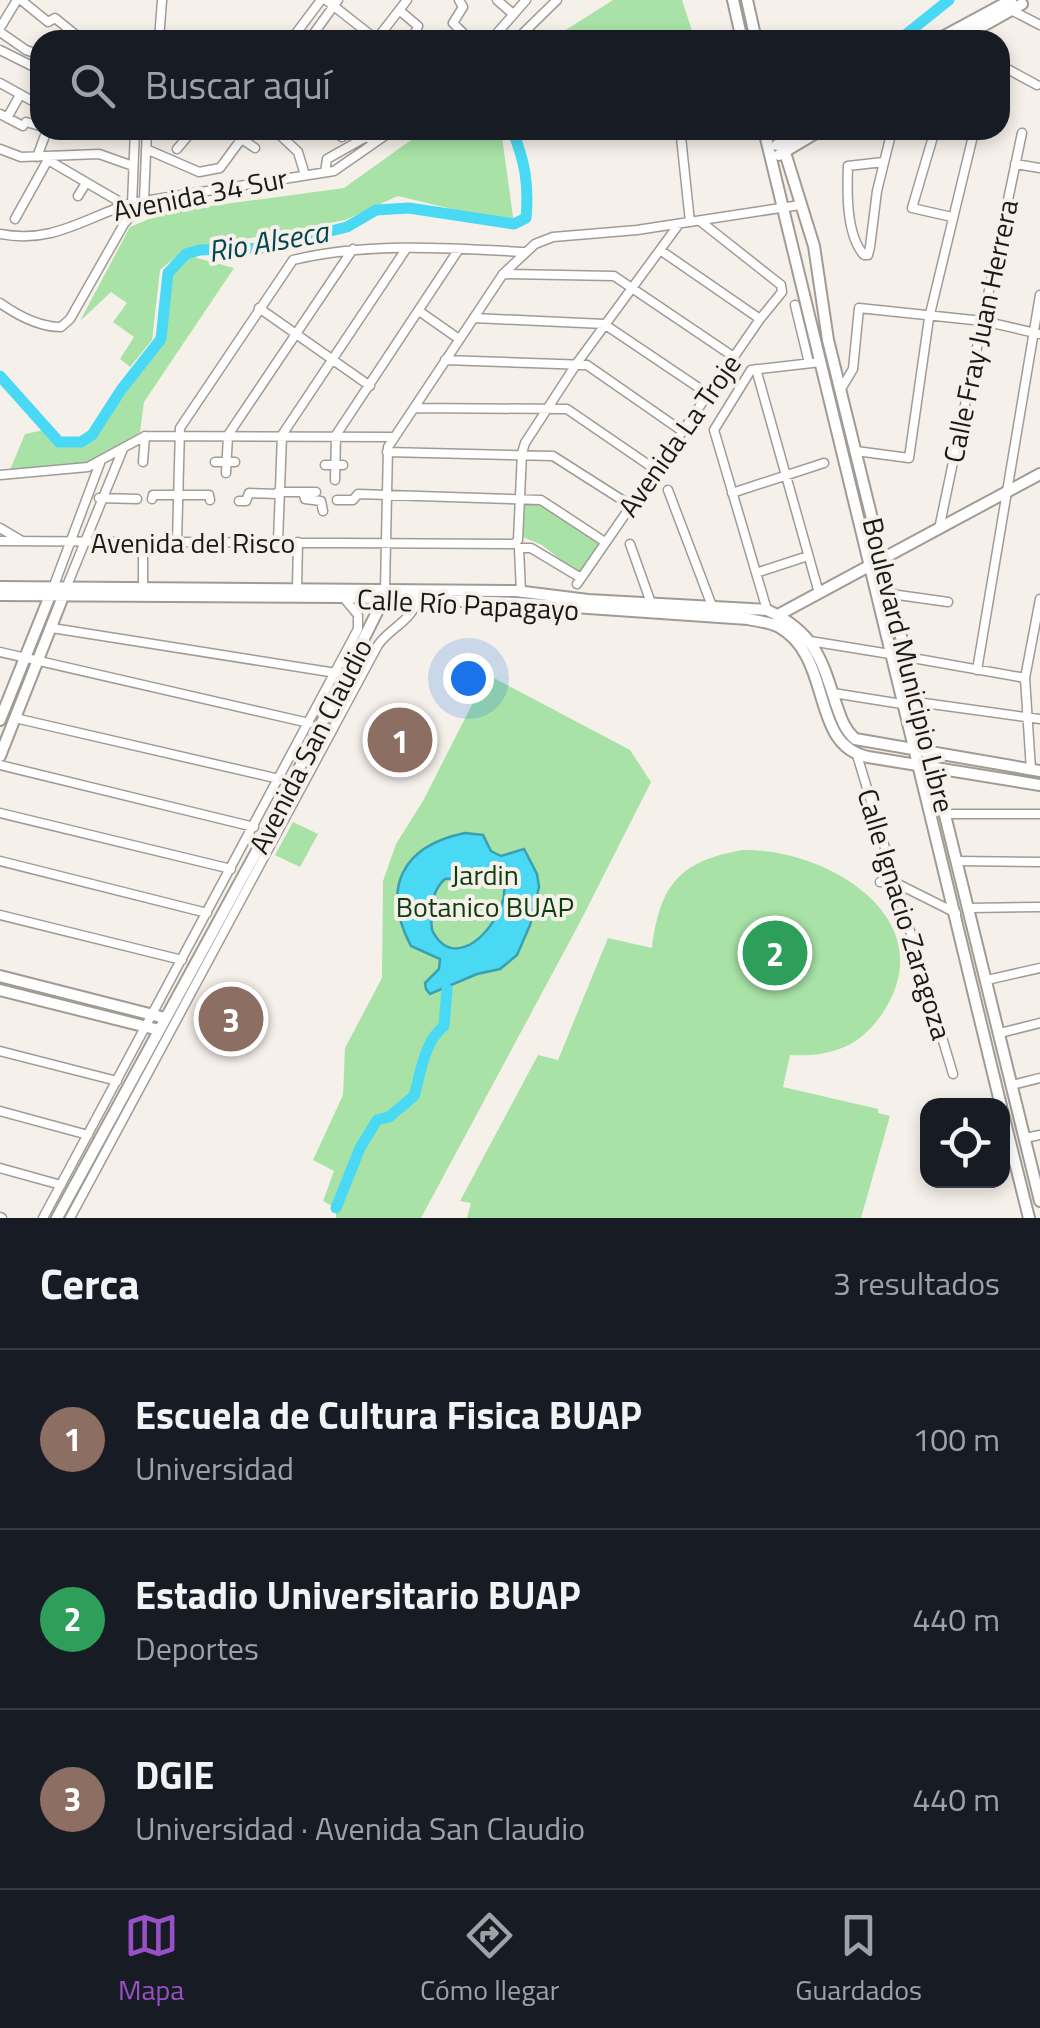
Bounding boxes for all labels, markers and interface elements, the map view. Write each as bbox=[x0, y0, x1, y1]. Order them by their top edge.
search box bbox=[30, 30, 1010, 140]
text: Buscar aquí bbox=[145, 56, 331, 114]
icon: search bbox=[65, 58, 120, 113]
street label: Avenida 34 Sur bbox=[109, 156, 291, 232]
street label: Calle Fray Juan Herrera bbox=[931, 195, 1029, 467]
water label: Rio Alseca bbox=[204, 207, 334, 274]
street label: Avenida La Troje bbox=[607, 345, 751, 525]
street label: Boulevard Municipio Libre bbox=[852, 513, 966, 817]
street label: Avenida del Risco bbox=[91, 521, 295, 564]
street label: Calle Río Papagayo bbox=[356, 577, 580, 631]
street label: Avenida San Claudio bbox=[237, 631, 383, 861]
your location bbox=[443, 653, 494, 704]
pin: 1 bbox=[368, 702, 432, 778]
street label: Calle Ignacio Zaragoza bbox=[846, 783, 964, 1045]
park label: Jardin Botanico BUAP bbox=[396, 853, 574, 928]
pin: 2 bbox=[742, 916, 808, 990]
pin: 3 bbox=[198, 982, 264, 1056]
map controls bbox=[920, 1098, 1010, 1188]
button: locate bbox=[920, 1098, 1010, 1188]
text: Cerca bbox=[40, 1251, 140, 1315]
text: 3 resultados bbox=[833, 1259, 1000, 1307]
text: Escuela de Cultura Fisica BUAP bbox=[135, 1386, 642, 1444]
text: 1 bbox=[64, 1415, 81, 1463]
text: 100 m bbox=[912, 1415, 1000, 1463]
text: Universidad bbox=[135, 1444, 294, 1492]
text: Estadio Universitario BUAP bbox=[135, 1566, 581, 1624]
text: 2 bbox=[64, 1595, 81, 1643]
text: 440 m bbox=[912, 1595, 1000, 1643]
text: Deportes bbox=[135, 1624, 259, 1672]
text: DGIE bbox=[135, 1746, 214, 1804]
text: 3 bbox=[64, 1775, 81, 1823]
text: 440 m bbox=[912, 1775, 1000, 1823]
text: Universidad · Avenida San Claudio bbox=[135, 1804, 585, 1852]
tab: Mapa bbox=[118, 1908, 184, 2011]
tab: Cómo llegar bbox=[420, 1908, 559, 2011]
tab: Guardados bbox=[795, 1908, 922, 2011]

